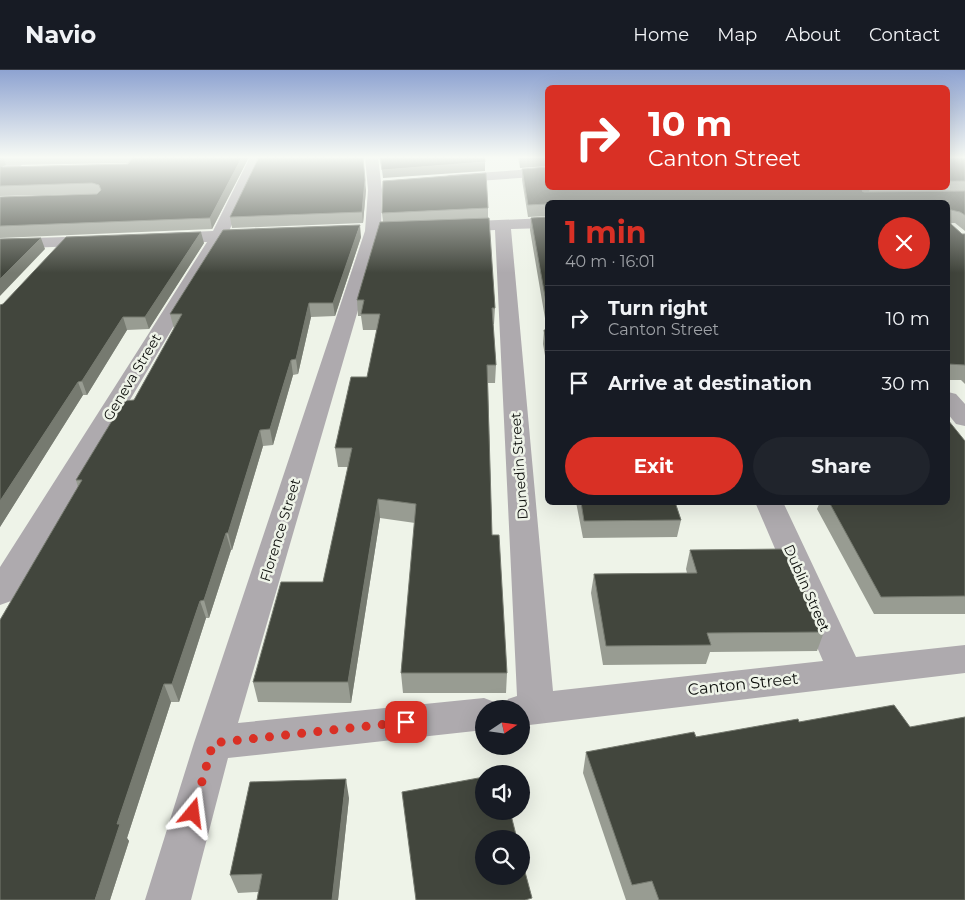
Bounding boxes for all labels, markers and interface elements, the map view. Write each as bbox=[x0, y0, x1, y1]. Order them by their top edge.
text: Navio bbox=[25, 20, 96, 49]
text: Home bbox=[633, 24, 689, 46]
text: Map bbox=[717, 24, 757, 46]
text: About bbox=[785, 24, 841, 46]
text: Contact bbox=[869, 24, 940, 46]
text: 10 m bbox=[648, 102, 732, 145]
icon: right bbox=[565, 105, 630, 170]
text: Canton Street bbox=[648, 145, 801, 172]
text: 1 min bbox=[565, 214, 646, 251]
button: close bbox=[878, 217, 930, 269]
text: 40 m · 16:01 bbox=[565, 252, 655, 271]
text: Turn right bbox=[608, 297, 708, 320]
icon: right bbox=[565, 304, 593, 332]
text: 10 m bbox=[885, 307, 930, 330]
text: Canton Street bbox=[608, 320, 719, 339]
street label: Geneva Street bbox=[99, 330, 165, 424]
icon: arrive bbox=[565, 369, 593, 397]
text: Arrive at destination bbox=[608, 372, 812, 395]
text: 30 m bbox=[882, 372, 930, 395]
street label: Dunedin Street bbox=[506, 411, 532, 520]
button: Exit bbox=[565, 437, 743, 495]
button: Share bbox=[753, 437, 930, 495]
street label: Florence Street bbox=[256, 476, 304, 584]
street label: Dublin Street bbox=[780, 542, 834, 635]
street label: Canton Street bbox=[687, 669, 800, 699]
north arrow bbox=[475, 700, 530, 755]
map controls bbox=[475, 700, 530, 885]
pin bbox=[385, 701, 427, 743]
icon: arrive bbox=[392, 708, 420, 736]
button: sound bbox=[475, 765, 530, 820]
position arrow bbox=[166, 786, 218, 838]
button: search bbox=[475, 830, 530, 885]

